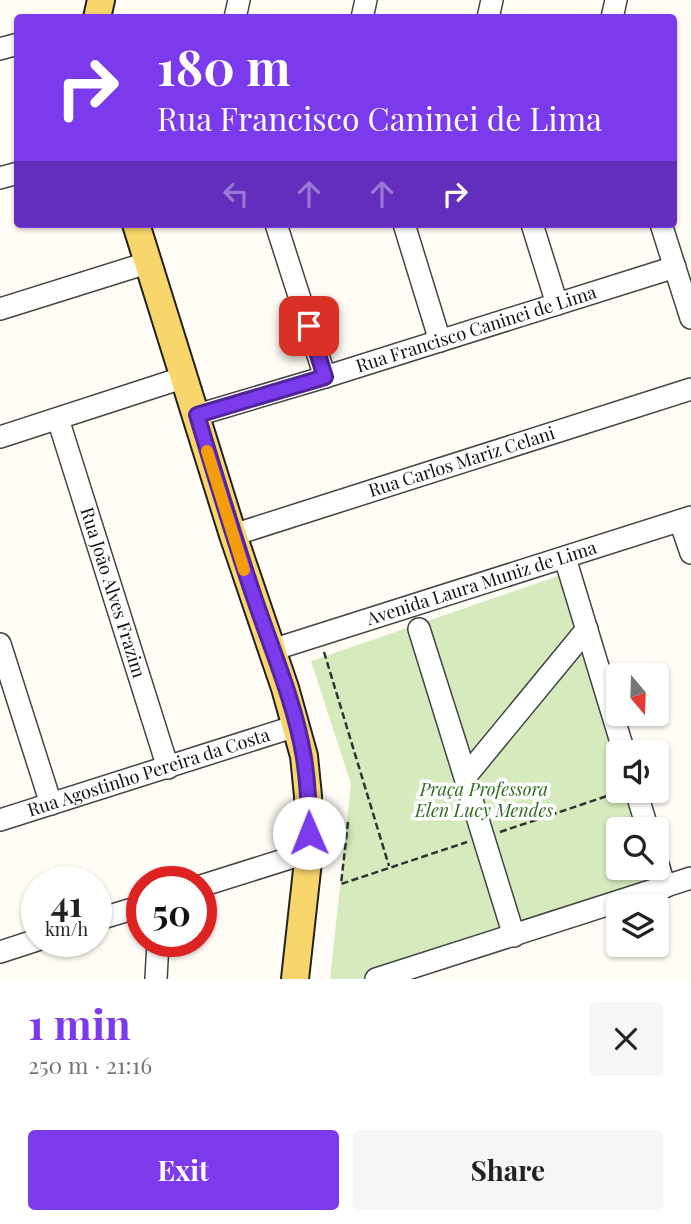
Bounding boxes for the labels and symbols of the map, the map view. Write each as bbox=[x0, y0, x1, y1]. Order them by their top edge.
street label: Rua Francisco Caninei de Lima bbox=[353, 280, 599, 378]
pin bbox=[279, 296, 339, 356]
street label: Rua Carlos Mariz Celani bbox=[365, 420, 558, 502]
street label: Rua João Alves Frazim bbox=[76, 504, 152, 680]
street label: Avenida Laura Muniz de Lima bbox=[362, 535, 599, 631]
north arrow bbox=[606, 663, 668, 726]
street label: Rua Agostinho Pereira da Costa bbox=[24, 722, 273, 822]
park label: Praça Professora Elen Lucy Mendes bbox=[414, 777, 553, 822]
position arrow bbox=[272, 796, 346, 870]
speed limit sign: 50 bbox=[126, 866, 217, 957]

